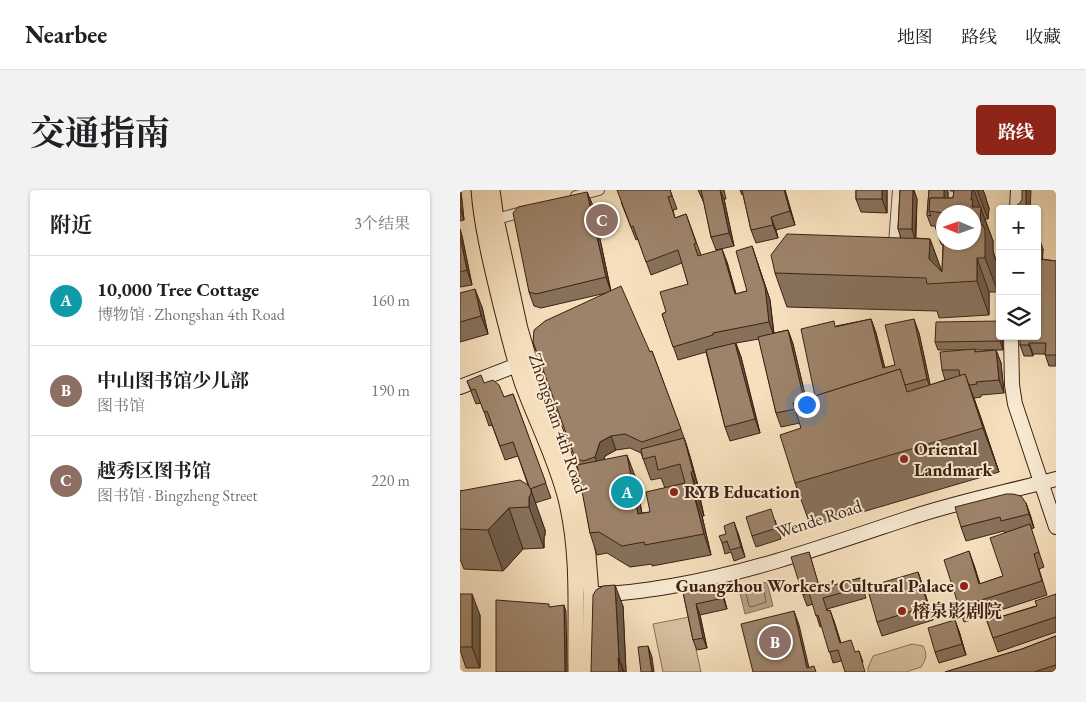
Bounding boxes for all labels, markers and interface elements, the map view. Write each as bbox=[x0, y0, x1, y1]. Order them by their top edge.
text: Nearbee bbox=[25, 19, 107, 50]
text: 地图 bbox=[897, 25, 933, 48]
text: 路线 bbox=[961, 25, 997, 48]
text: 收藏 bbox=[1025, 25, 1061, 48]
button: 路线 bbox=[976, 105, 1056, 155]
text: 交通指南 bbox=[30, 110, 170, 155]
pin: C bbox=[586, 201, 618, 239]
north arrow bbox=[936, 205, 981, 250]
map controls bbox=[996, 205, 1041, 340]
button: + bbox=[996, 205, 1041, 250]
text: 附近 bbox=[50, 211, 92, 238]
text: 3个结果 bbox=[354, 213, 410, 234]
button: − bbox=[996, 250, 1041, 295]
text: 10,000 Tree Cottage bbox=[97, 277, 259, 302]
text: A bbox=[60, 290, 72, 311]
text: 160 m bbox=[371, 290, 410, 311]
button: layers bbox=[996, 295, 1041, 340]
text: 博物馆 · Zhongshan 4th Road bbox=[97, 304, 285, 325]
street label: Zhongshan 4th Road bbox=[524, 350, 593, 497]
text: 中山图书馆少儿部 bbox=[97, 368, 249, 393]
text: B bbox=[61, 380, 71, 401]
text: 190 m bbox=[371, 380, 410, 401]
your location bbox=[794, 392, 820, 418]
text: 图书馆 bbox=[97, 395, 145, 416]
place label: Oriental Landmark bbox=[914, 437, 993, 481]
marker: Oriental Landmark bbox=[898, 453, 910, 465]
text: 越秀区图书馆 bbox=[97, 458, 211, 483]
text: C bbox=[60, 470, 72, 491]
text: 220 m bbox=[371, 470, 410, 491]
pin: A bbox=[611, 473, 643, 511]
place label: RYB Education bbox=[684, 480, 800, 503]
text: 图书馆 · Bingzheng Street bbox=[97, 485, 258, 506]
marker: RYB Education bbox=[668, 486, 680, 498]
street label: Wende Road bbox=[773, 494, 865, 543]
place label: Guangzhou Workers' Cultural Palace bbox=[676, 574, 954, 597]
marker: Guangzhou Workers' Cultural Palace bbox=[958, 580, 970, 592]
place label: 榕泉影剧院 bbox=[912, 599, 1002, 622]
marker: 榕泉影剧院 bbox=[896, 605, 908, 617]
pin: B bbox=[759, 623, 791, 661]

